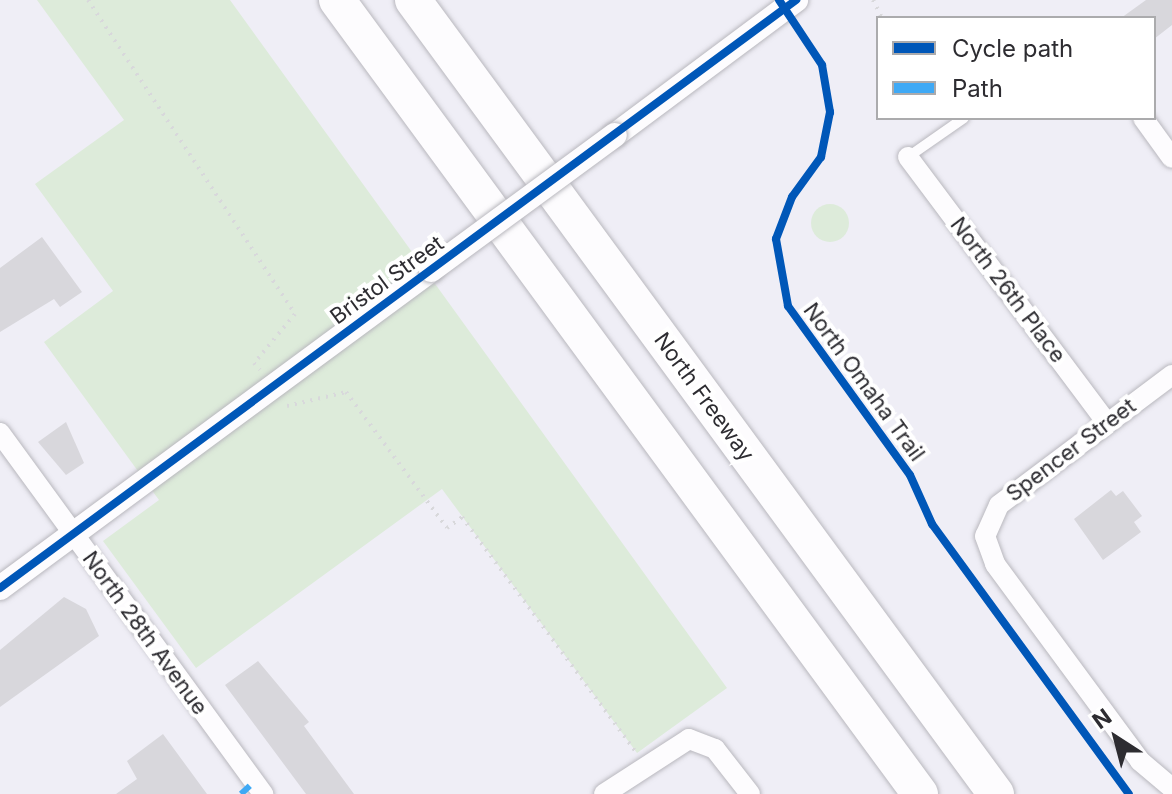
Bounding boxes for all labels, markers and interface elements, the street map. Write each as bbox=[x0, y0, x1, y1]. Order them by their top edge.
legend bbox=[876, 16, 1156, 120]
text: Cycle path bbox=[952, 34, 1073, 63]
text: Path bbox=[952, 74, 1003, 103]
street label: North 26th Place bbox=[945, 212, 1071, 368]
street label: Bristol Street bbox=[325, 230, 449, 330]
street label: North Omaha Trail bbox=[798, 298, 930, 466]
street label: North Freeway bbox=[648, 327, 760, 467]
street label: Spencer Street bbox=[1001, 393, 1141, 507]
street label: North 28th Avenue bbox=[77, 546, 213, 720]
north arrow bbox=[1076, 698, 1156, 778]
text: N bbox=[1087, 703, 1116, 734]

